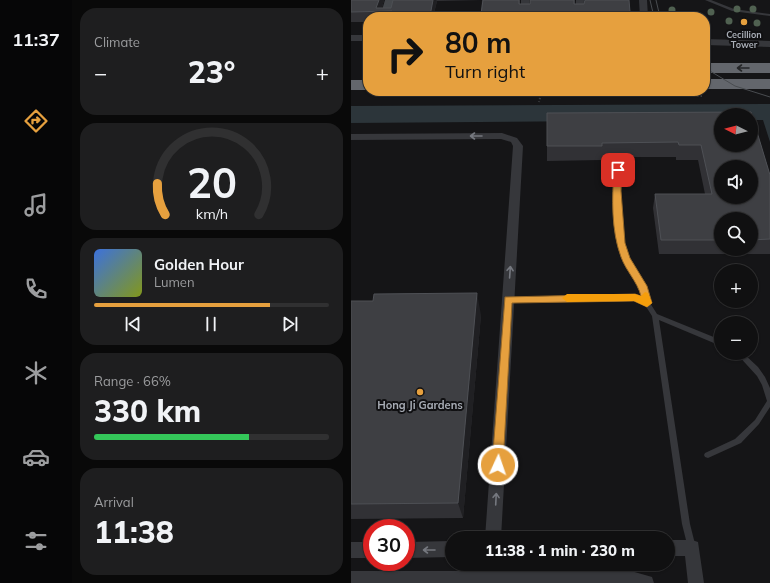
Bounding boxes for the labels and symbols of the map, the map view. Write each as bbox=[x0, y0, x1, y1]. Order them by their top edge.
marker: Cecillion Tower bbox=[739, 17, 749, 27]
place label: Cecillion Tower bbox=[726, 29, 762, 50]
one-way arrow bbox=[737, 64, 750, 72]
north arrow bbox=[714, 108, 758, 152]
one-way arrow bbox=[470, 132, 483, 140]
pin bbox=[601, 153, 635, 187]
one-way arrow bbox=[506, 265, 513, 278]
marker: Hong Ji Gardens bbox=[415, 387, 425, 397]
place label: Hong Ji Gardens bbox=[377, 398, 463, 412]
position arrow bbox=[477, 444, 519, 486]
one-way arrow bbox=[492, 493, 499, 506]
speed limit sign: 30 bbox=[363, 519, 415, 571]
one-way arrow bbox=[423, 546, 436, 554]

